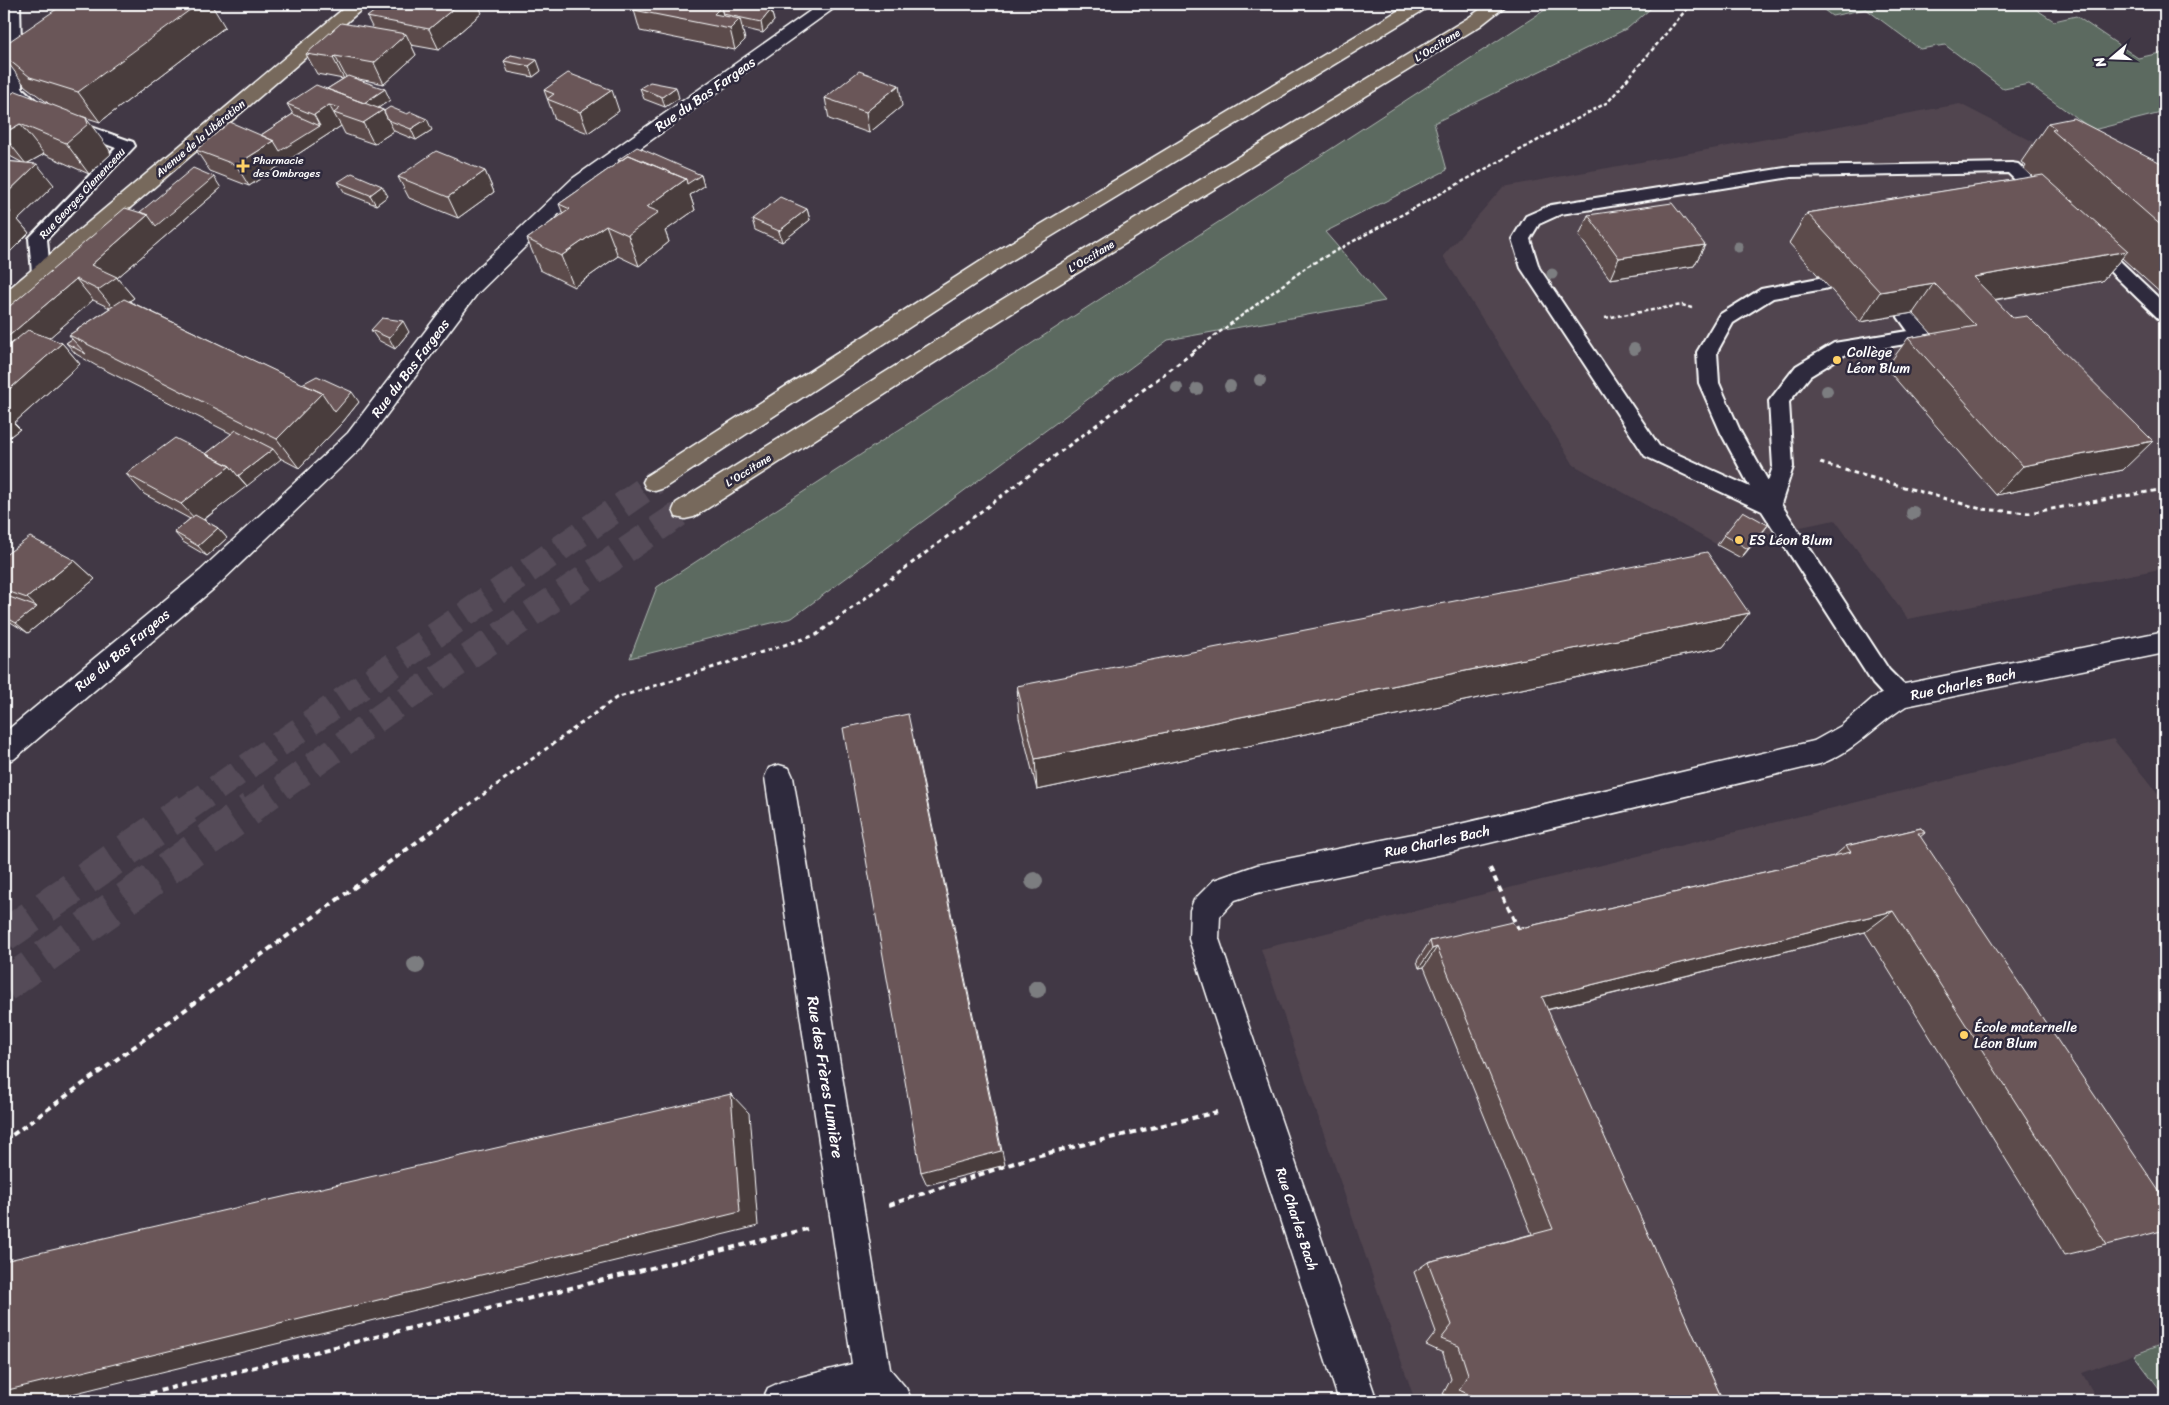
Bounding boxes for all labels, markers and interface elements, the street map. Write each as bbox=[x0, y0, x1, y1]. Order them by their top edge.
street label: L'Occitane bbox=[1410, 23, 1465, 67]
north arrow bbox=[2086, 32, 2136, 82]
street label: Rue du Bas Fargeas bbox=[649, 50, 762, 139]
text: N bbox=[2087, 53, 2114, 72]
street label: Avenue de la Libération bbox=[150, 95, 250, 183]
street label: Rue Georges Clemenceau bbox=[35, 143, 130, 244]
place label: Pharmacie des Ombrages bbox=[253, 151, 321, 183]
marker: Pharmacie des Ombrages bbox=[237, 160, 249, 172]
street label: L'Occitane bbox=[1064, 235, 1119, 278]
street label: Rue du Bas Fargeas bbox=[365, 313, 457, 423]
place label: Collège Léon Blum bbox=[1847, 340, 1910, 381]
marker: Collège Léon Blum bbox=[1831, 354, 1843, 366]
street label: L'Occitane bbox=[721, 448, 776, 492]
place label: ES Léon Blum bbox=[1749, 528, 1833, 553]
marker: ES Léon Blum bbox=[1733, 534, 1745, 546]
street label: Rue du Bas Fargeas bbox=[69, 602, 176, 698]
street label: Rue Charles Bach bbox=[1908, 661, 2018, 708]
street label: Rue Charles Bach bbox=[1382, 818, 1492, 865]
street label: Rue des Frères Lumière bbox=[798, 994, 853, 1160]
place label: École maternelle Léon Blum bbox=[1974, 1015, 2077, 1056]
marker: École maternelle Léon Blum bbox=[1958, 1029, 1970, 1041]
street label: Rue Charles Bach bbox=[1268, 1164, 1325, 1274]

